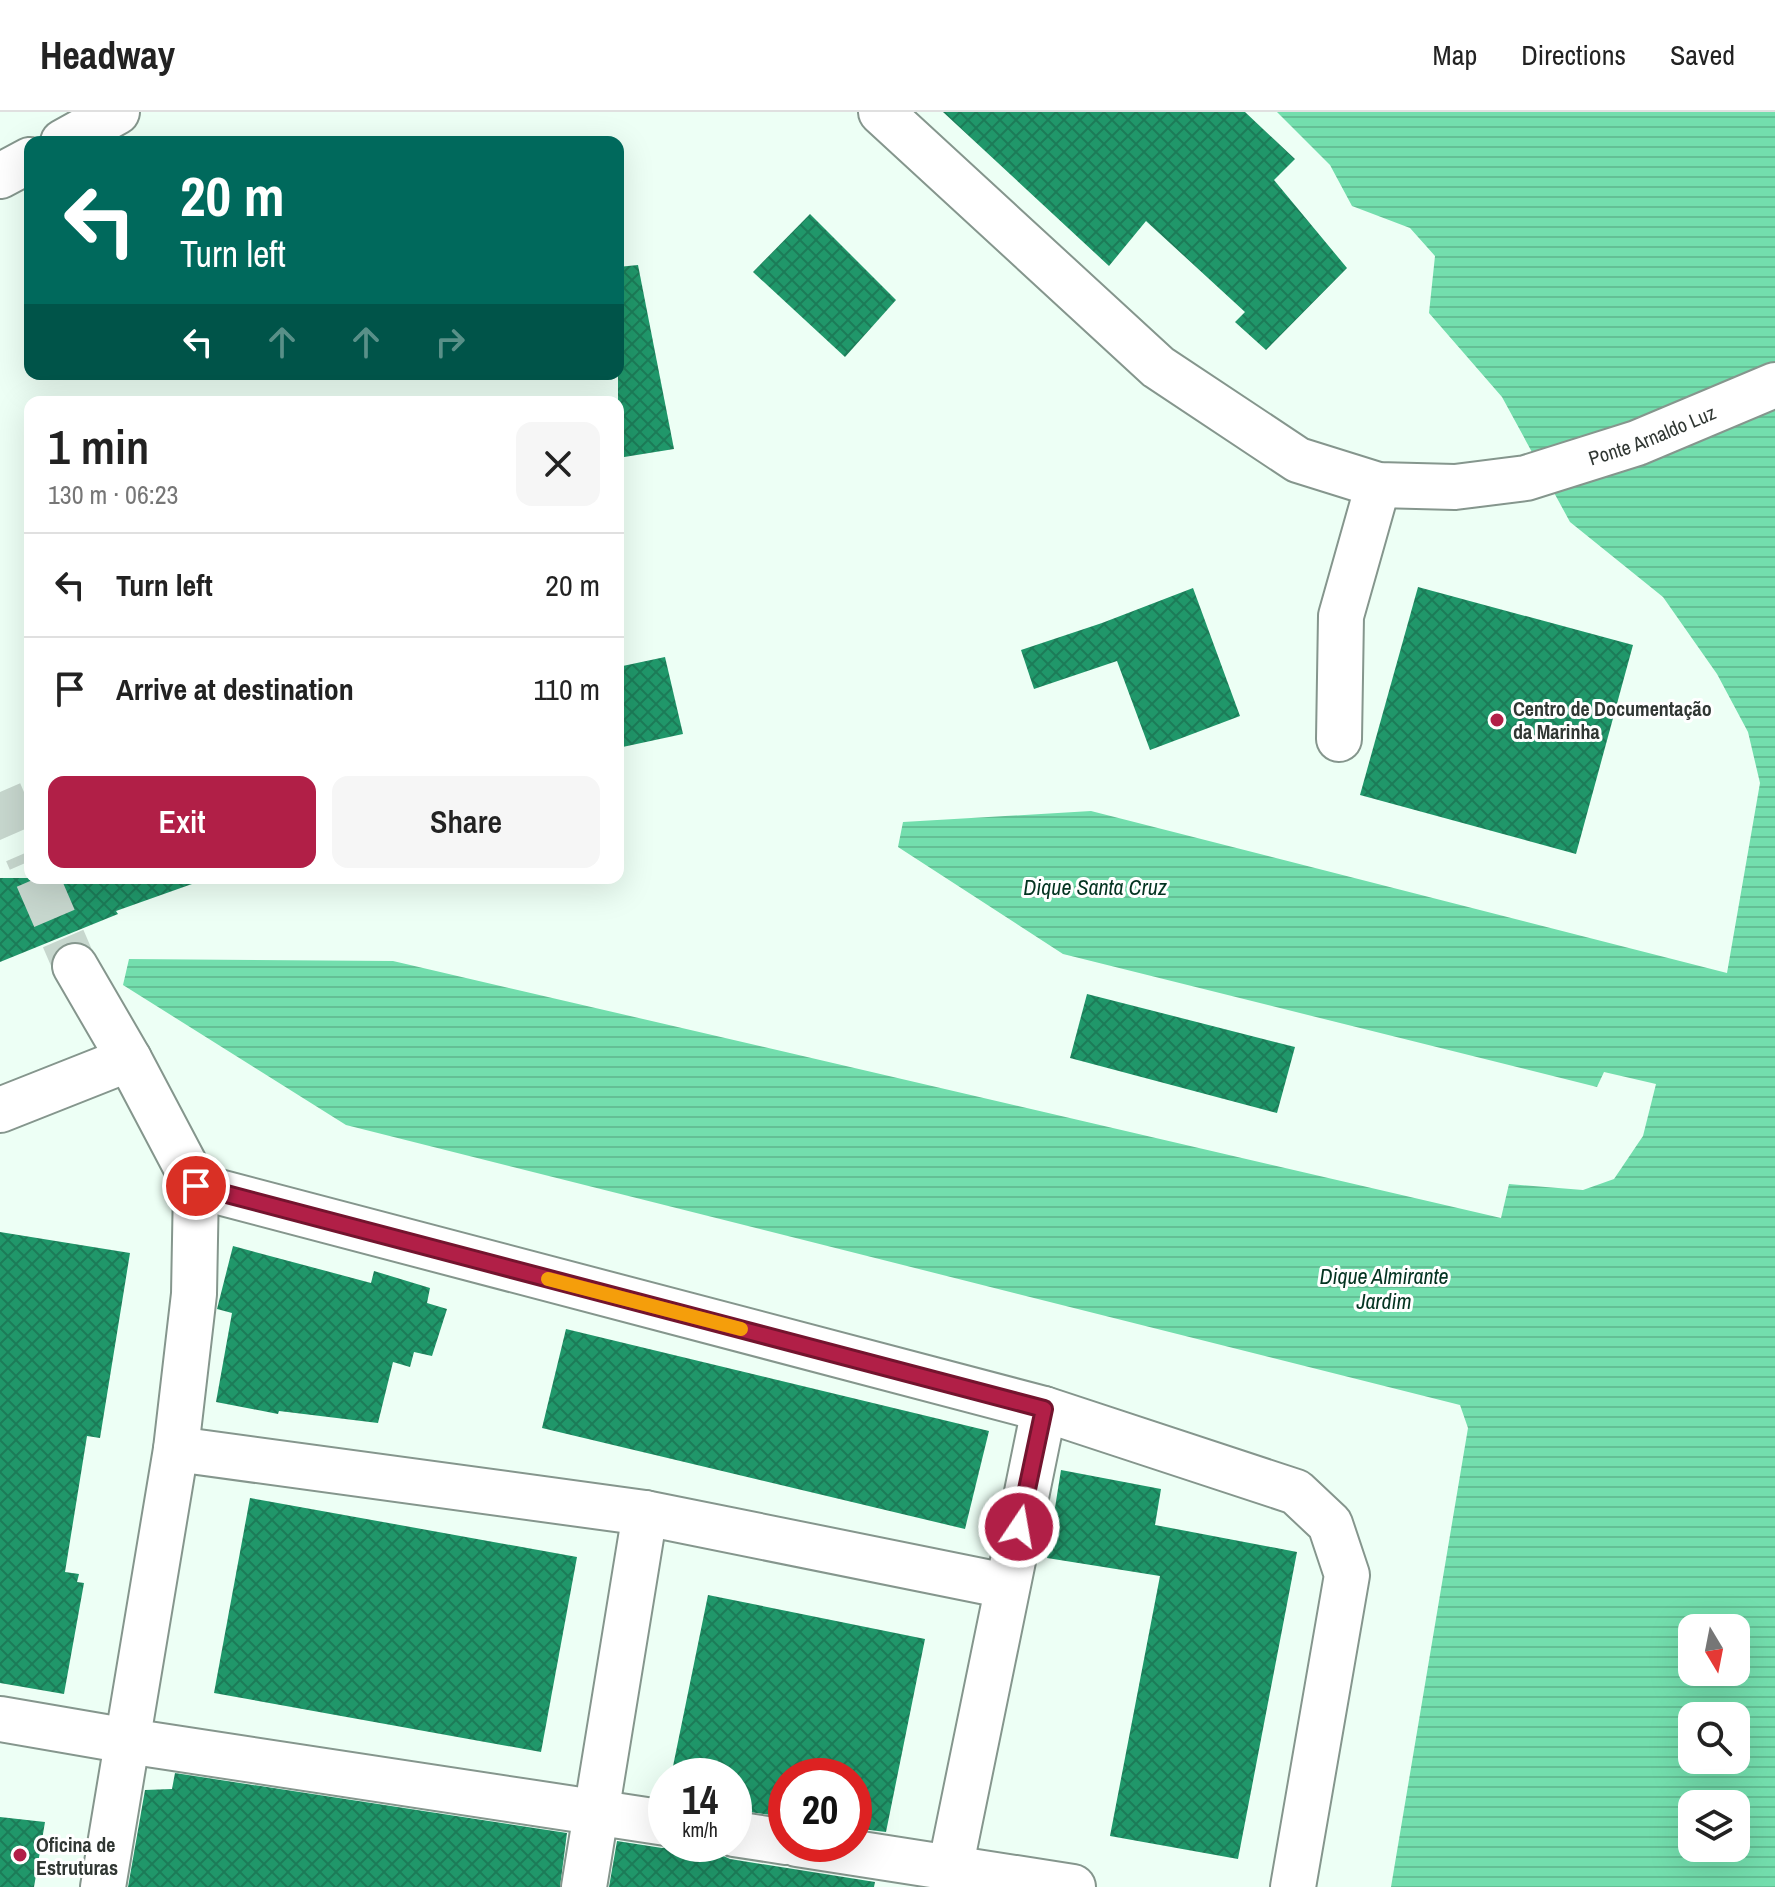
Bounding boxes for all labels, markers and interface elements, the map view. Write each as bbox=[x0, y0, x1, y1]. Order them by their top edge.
text: Headway bbox=[40, 30, 175, 81]
text: Map bbox=[1433, 36, 1477, 74]
text: Directions bbox=[1521, 36, 1626, 74]
text: Saved bbox=[1670, 36, 1735, 74]
text: 20 m bbox=[180, 158, 285, 233]
icon: left bbox=[48, 168, 152, 272]
text: Turn left bbox=[180, 230, 286, 278]
icon: left bbox=[176, 320, 220, 364]
icon: ahead bbox=[260, 320, 304, 364]
icon: ahead bbox=[344, 320, 388, 364]
icon: right bbox=[428, 320, 472, 364]
street label: Ponte Arnaldo Luz bbox=[1585, 398, 1719, 471]
text: 1 min bbox=[48, 414, 149, 479]
button: close bbox=[516, 422, 600, 506]
text: 130 m · 06:23 bbox=[48, 477, 178, 512]
icon: left bbox=[48, 563, 92, 607]
text: Turn left bbox=[116, 565, 213, 605]
text: 20 m bbox=[545, 565, 600, 605]
icon: arrive bbox=[48, 667, 92, 711]
text: Arrive at destination bbox=[116, 669, 354, 709]
text: 110 m bbox=[533, 669, 600, 709]
place label: Centro de Documentação da Marinha bbox=[1513, 695, 1712, 745]
marker: Centro de Documentação da Marinha bbox=[1488, 711, 1506, 729]
button: Exit bbox=[48, 776, 316, 868]
button: Share bbox=[332, 776, 600, 868]
water label: Dique Santa Cruz bbox=[1023, 872, 1168, 902]
pin bbox=[162, 1152, 230, 1220]
icon: arrive bbox=[174, 1164, 218, 1208]
water label: Dique Almirante Jardim bbox=[1319, 1261, 1449, 1316]
position arrow bbox=[977, 1485, 1061, 1569]
north arrow bbox=[1678, 1614, 1750, 1686]
map controls bbox=[1678, 1614, 1750, 1862]
button: search bbox=[1678, 1702, 1750, 1774]
speed limit sign: 20 bbox=[768, 1758, 872, 1862]
text: 14 bbox=[682, 1773, 718, 1826]
button: layers bbox=[1678, 1790, 1750, 1862]
text: km/h bbox=[682, 1816, 718, 1843]
place label: Oficina de Estruturas bbox=[36, 1831, 118, 1881]
marker: Oficina de Estruturas bbox=[11, 1846, 29, 1864]

